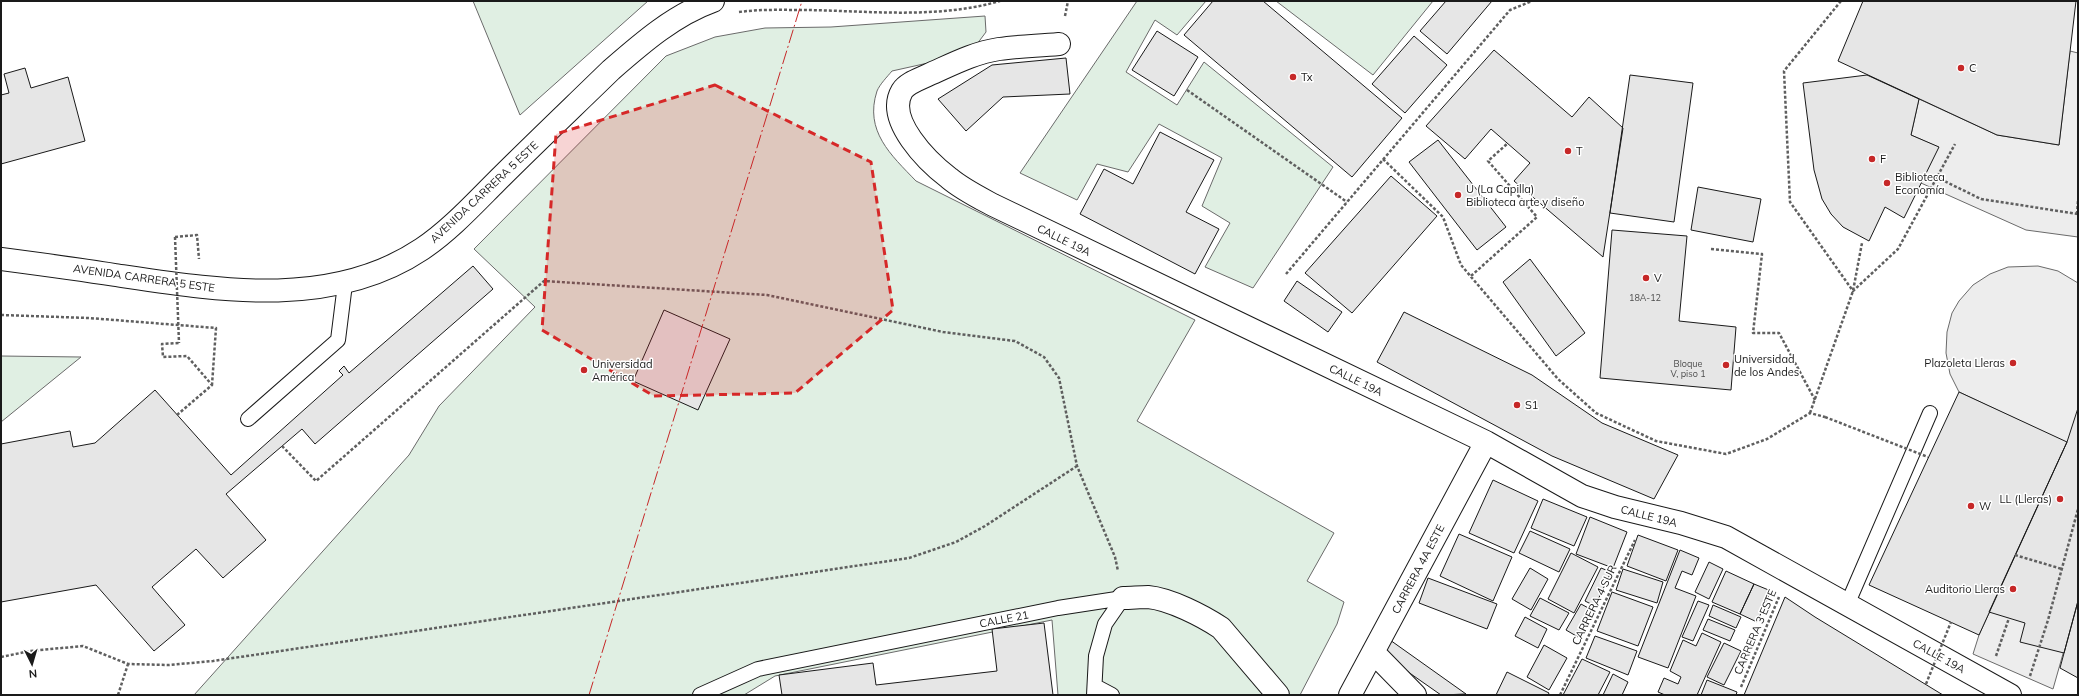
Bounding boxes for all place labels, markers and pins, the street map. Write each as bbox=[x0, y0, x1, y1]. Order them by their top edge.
place label: C bbox=[1969, 61, 1977, 75]
marker: C bbox=[1956, 63, 1966, 73]
place label: Tx bbox=[1301, 70, 1313, 84]
marker: Tx bbox=[1288, 72, 1298, 82]
place label: T bbox=[1576, 144, 1583, 158]
marker: T bbox=[1563, 146, 1573, 156]
place label: F bbox=[1880, 152, 1886, 166]
marker: F bbox=[1867, 154, 1877, 164]
place label: Biblioteca Economía bbox=[1895, 170, 1945, 197]
marker: Biblioteca Economía bbox=[1882, 178, 1892, 188]
place label: U (La Capilla) Biblioteca arte y diseño bbox=[1466, 182, 1584, 209]
marker: U (La Capilla) Biblioteca arte y diseño bbox=[1453, 190, 1463, 200]
place label: V bbox=[1654, 271, 1662, 285]
marker: V bbox=[1641, 273, 1651, 283]
place label: Universidad de los Andes bbox=[1734, 352, 1799, 379]
place label: Plazoleta Lleras bbox=[1924, 356, 2005, 370]
place label: Universidad América bbox=[592, 357, 653, 384]
marker: Plazoleta Lleras bbox=[2008, 358, 2018, 368]
marker: Universidad de los Andes bbox=[1721, 360, 1731, 370]
marker: Universidad América bbox=[579, 365, 589, 375]
place label: S1 bbox=[1525, 398, 1538, 412]
marker: S1 bbox=[1512, 400, 1522, 410]
place label: LL (Lleras) bbox=[2000, 492, 2052, 506]
marker: LL (Lleras) bbox=[2055, 494, 2065, 504]
place label: W bbox=[1979, 499, 1991, 513]
marker: W bbox=[1966, 501, 1976, 511]
place label: Auditorio Lleras bbox=[1925, 582, 2005, 596]
marker: Auditorio Lleras bbox=[2008, 584, 2018, 594]

